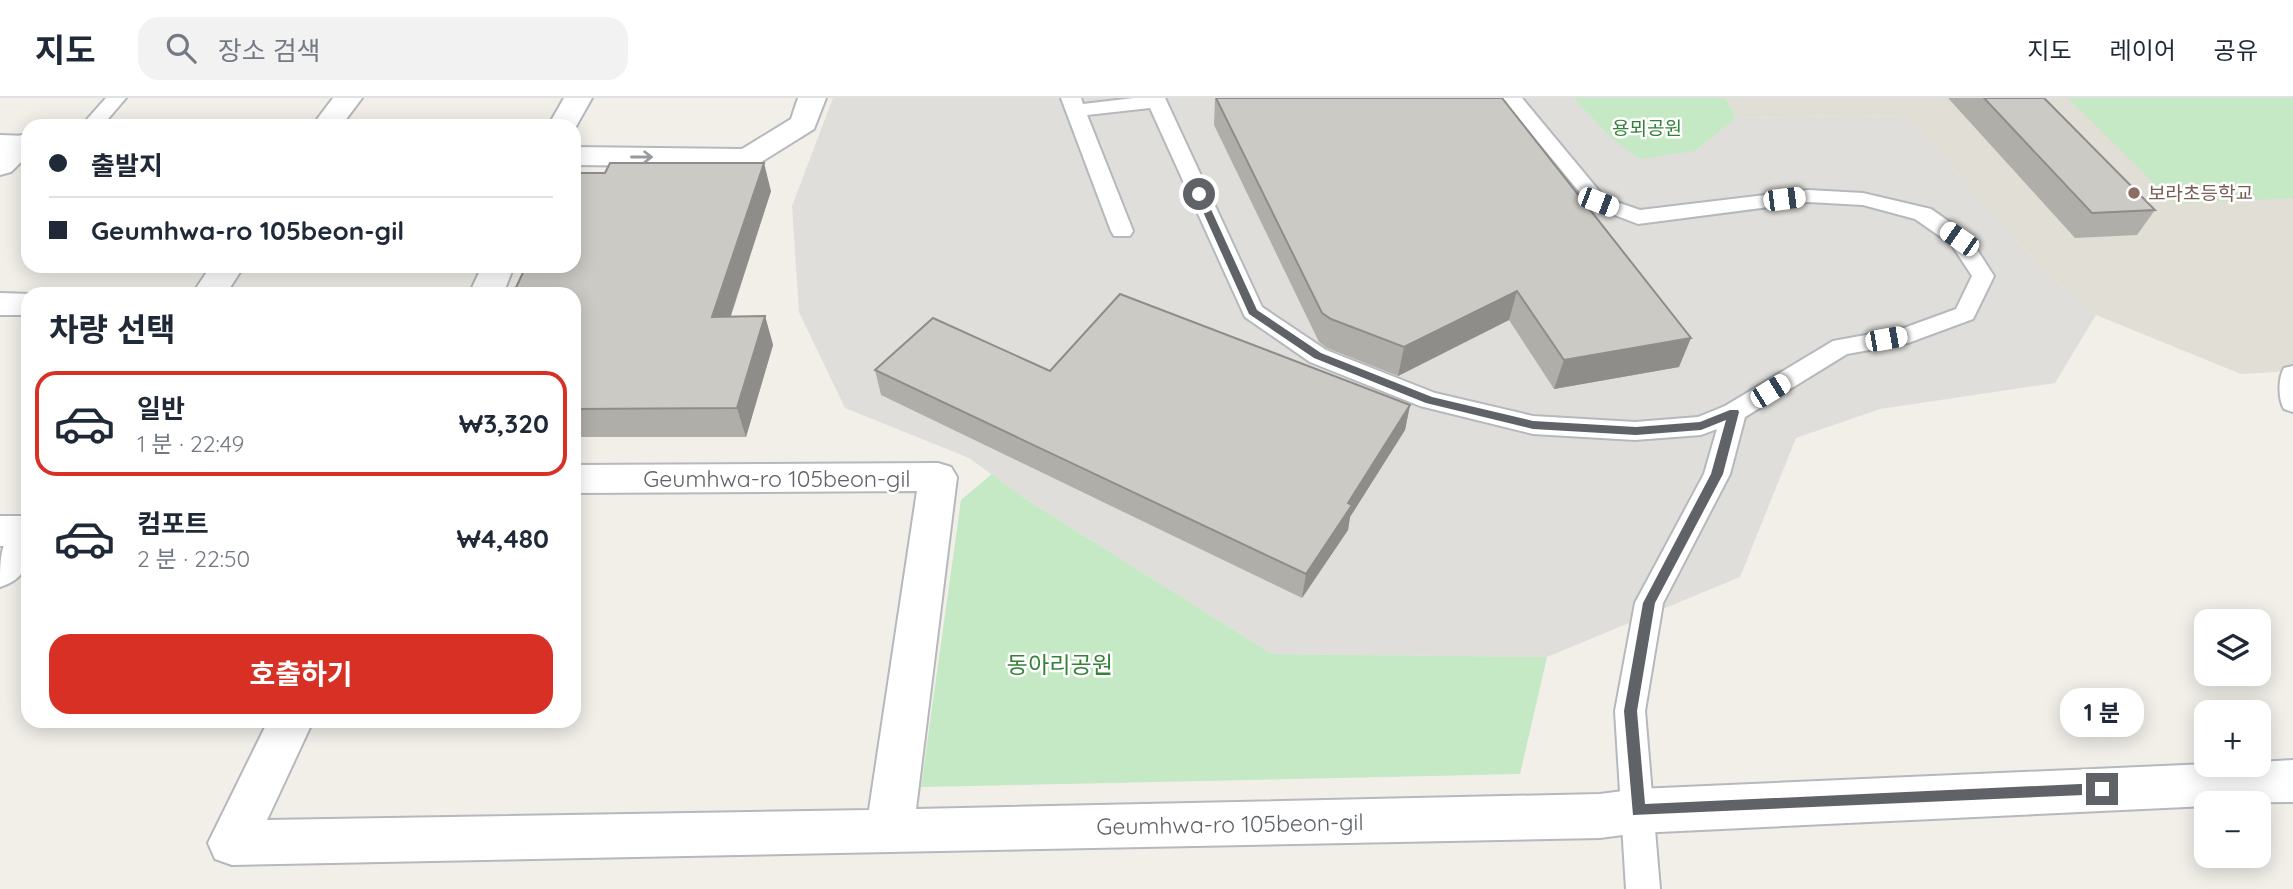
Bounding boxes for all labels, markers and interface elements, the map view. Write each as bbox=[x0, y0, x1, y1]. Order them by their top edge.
search box bbox=[138, 17, 628, 80]
text: 지도 bbox=[35, 29, 96, 70]
icon: search bbox=[162, 29, 200, 67]
text: 장소 검색 bbox=[218, 34, 321, 67]
text: 지도 bbox=[2027, 35, 2072, 65]
text: 레이어 bbox=[2110, 35, 2176, 65]
text: 공유 bbox=[2214, 35, 2258, 65]
park label: 용뫼공원 bbox=[1612, 116, 1682, 140]
text: 출발지 bbox=[91, 149, 163, 182]
one-way arrow bbox=[630, 150, 653, 164]
route start bbox=[1183, 178, 1215, 210]
place label: 보라초등학교 bbox=[2148, 181, 2253, 205]
car bbox=[1575, 185, 1622, 219]
marker: 보라초등학교 bbox=[2126, 185, 2142, 201]
car bbox=[1762, 186, 1807, 212]
text: Geumhwa-ro 105beon-gil bbox=[91, 214, 404, 247]
car bbox=[1936, 218, 1983, 260]
text: 차량 선택 bbox=[49, 309, 176, 349]
car bbox=[1864, 325, 1909, 353]
car bbox=[1747, 371, 1794, 411]
icon: car bbox=[53, 392, 116, 455]
text: 일반 bbox=[137, 392, 185, 425]
text: ₩3,320 bbox=[459, 407, 549, 440]
text: 1 분 · 22:49 bbox=[137, 429, 244, 458]
street label: Geumhwa-ro 105beon-gil bbox=[643, 464, 911, 493]
icon: car bbox=[53, 507, 116, 570]
text: 컴포트 bbox=[137, 507, 209, 540]
text: ₩4,480 bbox=[457, 522, 549, 555]
text: 2 분 · 22:50 bbox=[137, 544, 250, 573]
map controls bbox=[2194, 609, 2271, 868]
button: layers bbox=[2194, 609, 2271, 686]
button: 호출하기 bbox=[49, 634, 553, 714]
park label: 동아리공원 bbox=[1007, 650, 1113, 679]
callout: 1 분 bbox=[2060, 688, 2144, 736]
text: 1 분 bbox=[2084, 698, 2120, 727]
button: + bbox=[2194, 700, 2271, 777]
route end bbox=[2086, 773, 2118, 805]
button: − bbox=[2194, 791, 2271, 868]
street label: Geumhwa-ro 105beon-gil bbox=[1096, 807, 1364, 841]

